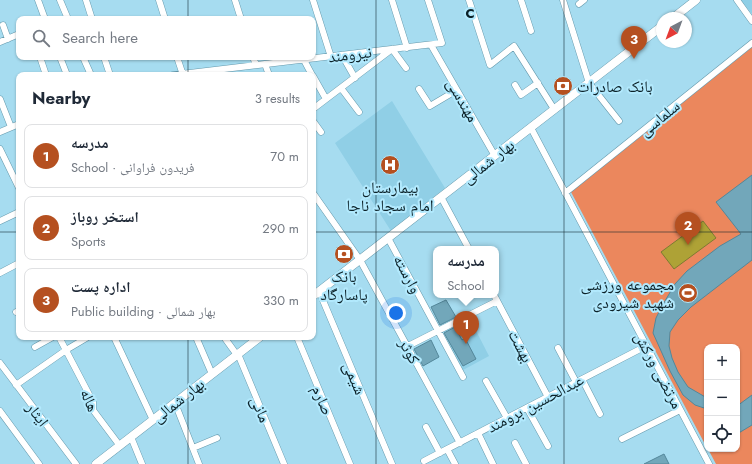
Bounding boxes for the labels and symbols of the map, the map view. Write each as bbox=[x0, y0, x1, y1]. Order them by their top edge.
text: C bbox=[465, 4, 475, 23]
north arrow bbox=[656, 12, 692, 48]
pin: 3 bbox=[621, 26, 647, 59]
street label: نیرومند bbox=[327, 40, 373, 69]
street label: مهندسی bbox=[441, 74, 484, 126]
bank icon: بانک صادرات bbox=[552, 75, 574, 97]
place label: بانک صادرات bbox=[577, 75, 653, 98]
street label: سلماسی bbox=[634, 95, 685, 142]
street label: بهار شمالی bbox=[457, 134, 519, 189]
hospital icon: بیمارستان امام سجاد ناجا bbox=[379, 154, 401, 176]
place label: بیمارستان امام سجاد ناجا bbox=[346, 176, 434, 217]
pin: 2 bbox=[675, 212, 701, 245]
bank icon: بانک پاسارگاد bbox=[333, 243, 355, 265]
street label: وارسته bbox=[388, 251, 427, 298]
place label: بانک پاسارگاد bbox=[320, 265, 368, 306]
place label: مجموعه ورزشی شهید شیرودی bbox=[580, 273, 674, 314]
sports icon: مجموعه ورزشی شهید شیرودی bbox=[677, 282, 699, 304]
your location bbox=[386, 303, 406, 323]
pin: 1 bbox=[453, 311, 479, 344]
street label: بهشت bbox=[502, 326, 539, 367]
street label: مرتضی ورکش bbox=[629, 328, 688, 413]
street label: کوثر bbox=[393, 333, 426, 369]
street label: شیمی bbox=[337, 358, 372, 398]
street label: عبدالحسین برومند bbox=[483, 368, 588, 439]
street label: بهار شمالی bbox=[147, 373, 209, 428]
street label: صارم bbox=[306, 382, 339, 419]
street label: هاله bbox=[74, 385, 105, 415]
street label: مانی bbox=[245, 392, 276, 426]
street label: ایثار bbox=[20, 396, 54, 431]

